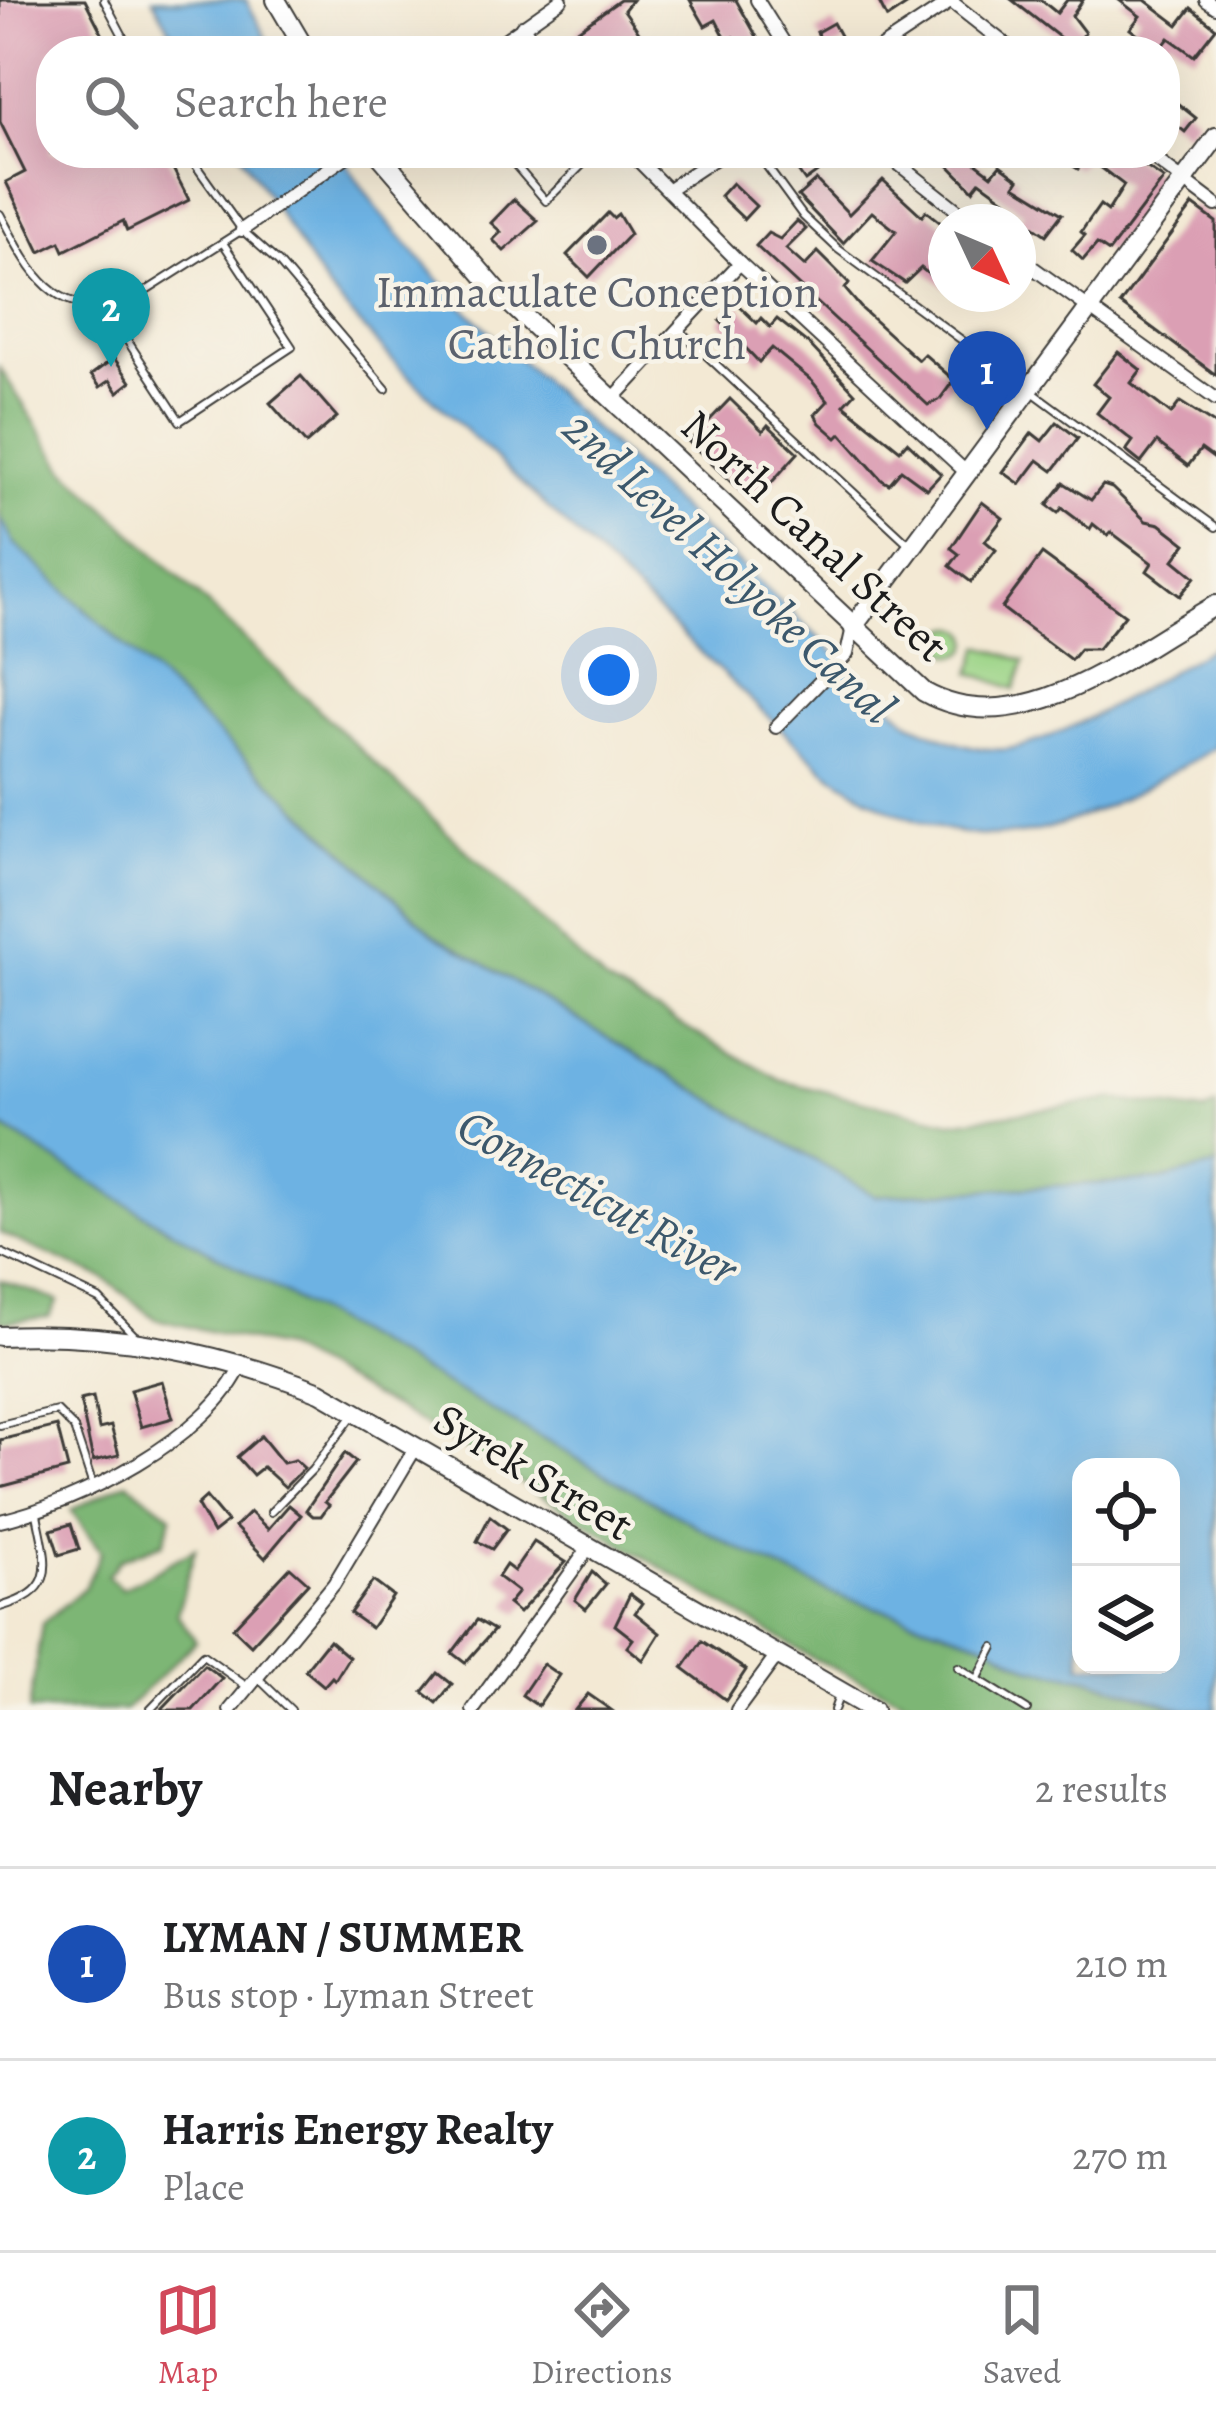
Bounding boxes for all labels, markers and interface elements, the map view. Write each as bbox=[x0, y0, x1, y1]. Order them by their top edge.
search box bbox=[36, 36, 1180, 168]
icon: search bbox=[78, 69, 144, 135]
text: Search here bbox=[174, 71, 388, 133]
north arrow bbox=[928, 204, 1036, 312]
marker: Immaculate Conception Catholic Church bbox=[584, 232, 610, 258]
place label: Immaculate Conception Catholic Church bbox=[376, 261, 818, 375]
pin: 2 bbox=[72, 268, 150, 367]
pin: 1 bbox=[948, 331, 1026, 430]
water label: 2nd Level Holyoke Canal bbox=[548, 396, 910, 739]
street label: North Canal Street bbox=[667, 396, 961, 676]
your location bbox=[579, 645, 639, 705]
water label: Connecticut River bbox=[446, 1093, 750, 1302]
street label: Syrek Street bbox=[422, 1388, 645, 1556]
map controls bbox=[1072, 1458, 1180, 1674]
button: locate bbox=[1072, 1458, 1180, 1566]
button: layers bbox=[1072, 1566, 1180, 1674]
text: Nearby bbox=[48, 1753, 202, 1823]
text: 2 results bbox=[1035, 1762, 1168, 1815]
text: LYMAN / SUMMER bbox=[162, 1906, 523, 1968]
text: 1 bbox=[80, 1937, 94, 1990]
text: 210 m bbox=[1075, 1937, 1168, 1990]
text: Bus stop · Lyman Street bbox=[162, 1968, 534, 2021]
text: Harris Energy Realty bbox=[162, 2098, 553, 2160]
text: 2 bbox=[78, 2129, 96, 2182]
text: 270 m bbox=[1072, 2129, 1168, 2182]
text: Place bbox=[162, 2160, 245, 2213]
tab: Map bbox=[155, 2277, 221, 2394]
tab: Directions bbox=[531, 2277, 673, 2394]
tab: Saved bbox=[983, 2277, 1061, 2394]

